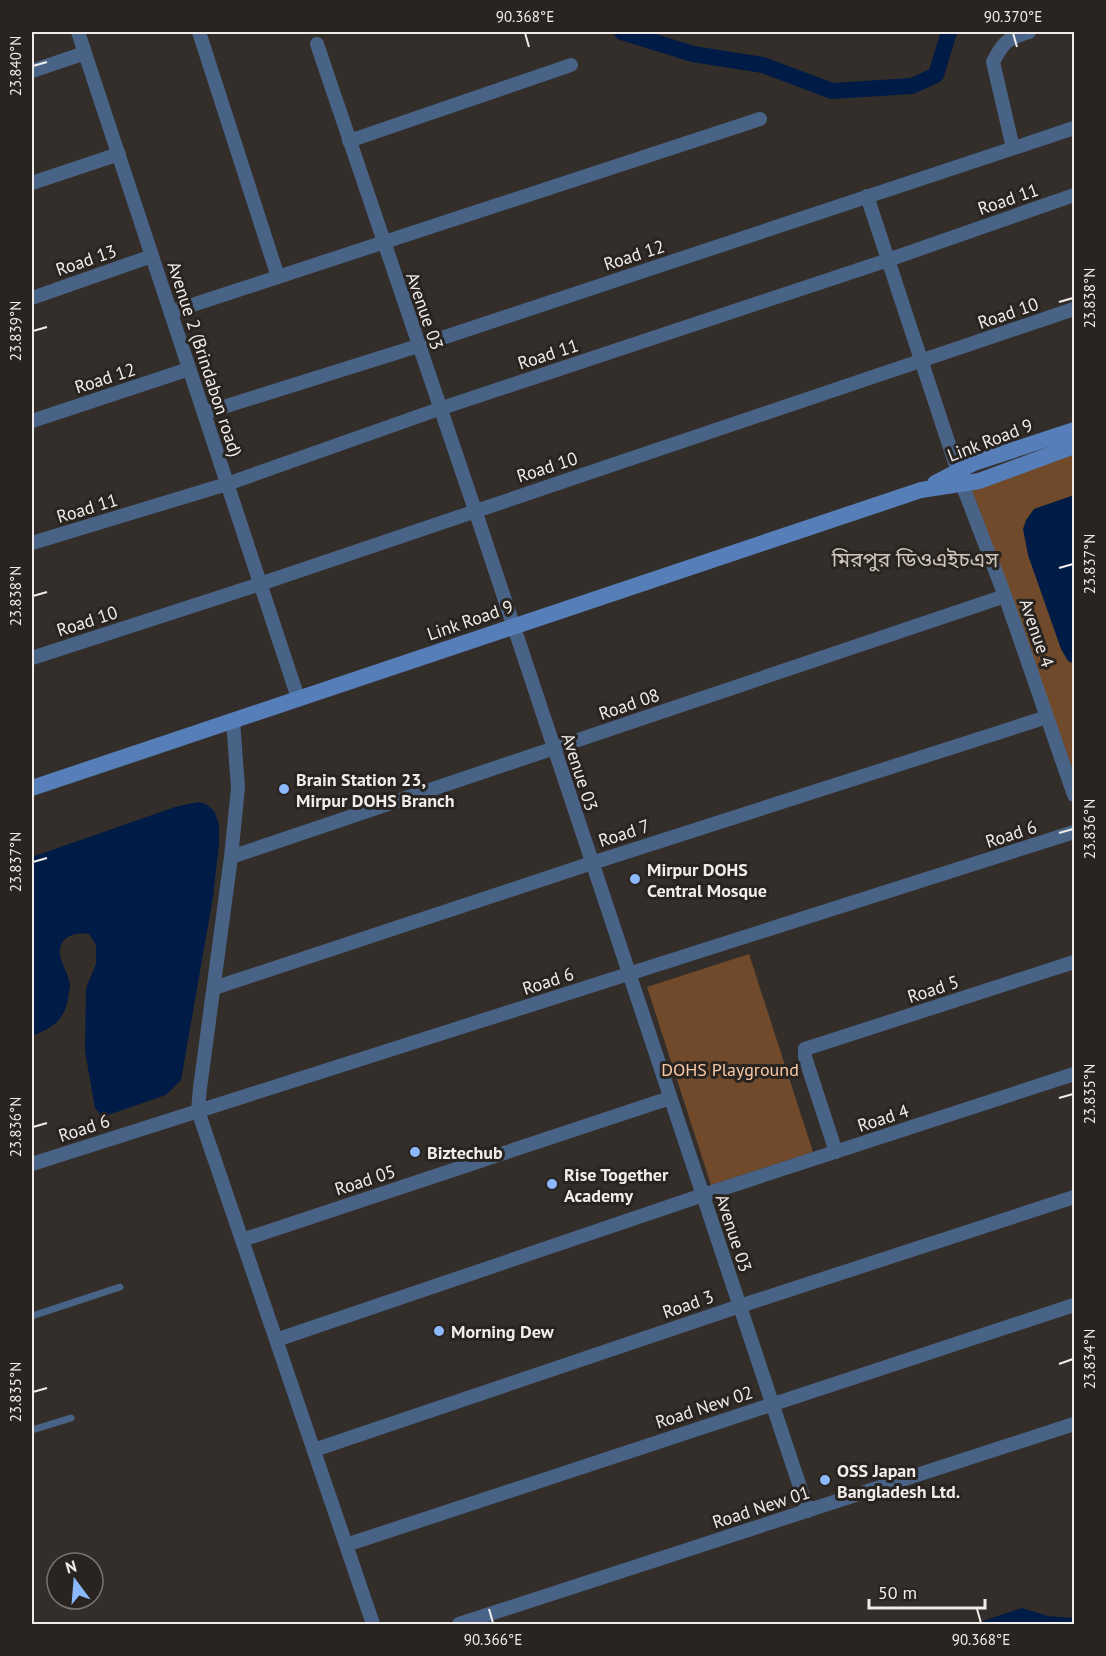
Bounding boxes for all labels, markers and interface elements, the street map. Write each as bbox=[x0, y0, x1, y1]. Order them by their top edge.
text: 90.368°E bbox=[496, 7, 554, 26]
text: 90.370°E bbox=[984, 7, 1042, 26]
text: 23.840°N bbox=[6, 36, 25, 96]
street label: Road 11 bbox=[975, 178, 1041, 220]
street label: Road 12 bbox=[601, 234, 667, 276]
street label: Road 13 bbox=[53, 239, 119, 281]
street label: Avenue 2 (Brindabon road) bbox=[163, 258, 247, 460]
text: 23.838°N bbox=[1080, 268, 1099, 328]
street label: Avenue 03 bbox=[401, 269, 449, 353]
street label: Road 10 bbox=[975, 292, 1041, 334]
text: 23.839°N bbox=[6, 301, 25, 361]
street label: Road 11 bbox=[515, 333, 581, 375]
street label: Road 12 bbox=[72, 357, 138, 399]
street label: Link Road 9 bbox=[944, 413, 1036, 467]
street label: Road 10 bbox=[514, 446, 580, 488]
street label: Road 11 bbox=[54, 488, 120, 528]
text: 23.837°N bbox=[1080, 534, 1099, 594]
district label: মিরপুর ডিওএইচএস bbox=[831, 546, 999, 573]
text: 23.838°N bbox=[6, 566, 25, 626]
street label: Link Road 9 bbox=[424, 595, 516, 645]
street label: Avenue 4 bbox=[1015, 596, 1059, 670]
street label: Road 10 bbox=[54, 600, 120, 642]
street label: Road 08 bbox=[596, 683, 662, 725]
street label: Avenue 03 bbox=[557, 730, 603, 814]
place label: Brain Station 23, Mirpur DOHS Branch bbox=[296, 768, 455, 812]
marker: Brain Station 23, Mirpur DOHS Branch bbox=[277, 782, 291, 796]
text: 23.836°N bbox=[1080, 799, 1099, 859]
street label: Road 7 bbox=[595, 814, 653, 852]
street label: Road 6 bbox=[982, 815, 1040, 853]
text: 23.837°N bbox=[6, 832, 25, 892]
place label: Mirpur DOHS Central Mosque bbox=[647, 858, 767, 902]
marker: Mirpur DOHS Central Mosque bbox=[628, 872, 642, 886]
street label: Road 6 bbox=[519, 962, 577, 1000]
street label: Road 5 bbox=[904, 970, 962, 1008]
park label: DOHS Playground bbox=[661, 1058, 799, 1081]
text: 23.835°N bbox=[1080, 1064, 1099, 1124]
text: 23.836°N bbox=[6, 1097, 25, 1157]
street label: Road 4 bbox=[854, 1099, 912, 1137]
street label: Road 6 bbox=[55, 1109, 113, 1147]
place label: Biztechub bbox=[427, 1141, 503, 1164]
marker: Biztechub bbox=[408, 1145, 422, 1159]
street label: Road 05 bbox=[332, 1159, 398, 1201]
place label: Rise Together Academy bbox=[564, 1163, 669, 1207]
marker: Rise Together Academy bbox=[545, 1177, 559, 1191]
street label: Avenue 03 bbox=[711, 1191, 757, 1275]
street label: Road 3 bbox=[659, 1285, 717, 1323]
place label: Morning Dew bbox=[451, 1320, 555, 1343]
marker: Morning Dew bbox=[432, 1324, 446, 1338]
text: 23.834°N bbox=[1080, 1329, 1099, 1389]
text: 23.835°N bbox=[6, 1362, 25, 1422]
street label: Road New 02 bbox=[652, 1380, 756, 1434]
place label: OSS Japan Bangladesh Ltd. bbox=[837, 1459, 960, 1503]
marker: OSS Japan Bangladesh Ltd. bbox=[818, 1473, 832, 1487]
street label: Road New 01 bbox=[709, 1480, 813, 1534]
north arrow bbox=[45, 1551, 105, 1611]
text: N bbox=[63, 1556, 79, 1578]
scale bar bbox=[869, 1572, 984, 1610]
text: 50 m bbox=[878, 1581, 917, 1604]
text: 90.366°E bbox=[464, 1630, 522, 1649]
text: 90.368°E bbox=[952, 1630, 1010, 1649]

